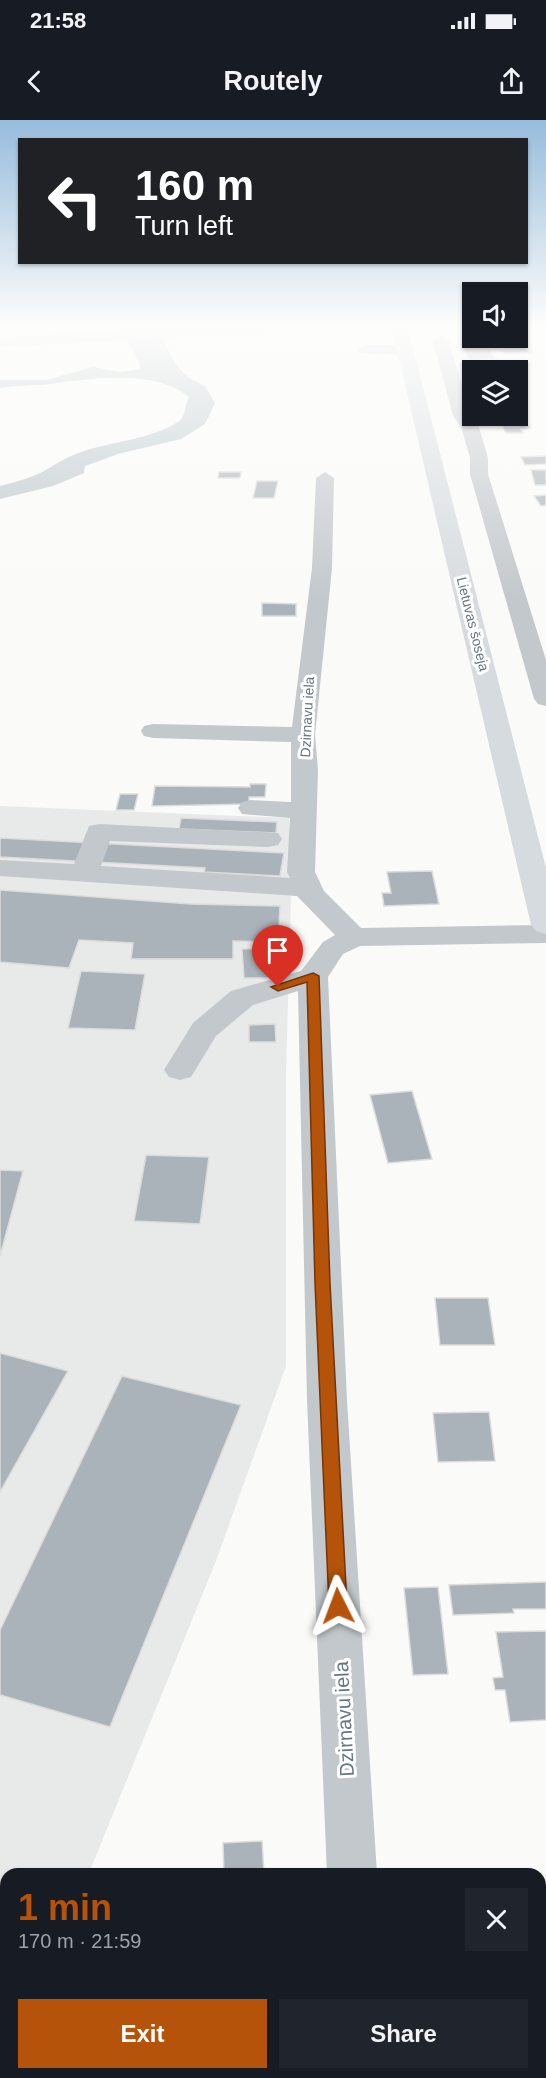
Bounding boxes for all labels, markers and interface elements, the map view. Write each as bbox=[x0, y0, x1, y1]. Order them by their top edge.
text: 21:58 bbox=[30, 8, 86, 33]
icon: back bbox=[18, 65, 51, 98]
icon: share bbox=[495, 65, 528, 98]
text: Routely bbox=[223, 66, 323, 96]
icon: left bbox=[36, 162, 114, 240]
text: 160 m bbox=[135, 162, 254, 209]
text: Turn left bbox=[135, 211, 233, 241]
map controls bbox=[462, 282, 528, 426]
button: sound bbox=[462, 282, 528, 348]
button: layers bbox=[462, 360, 528, 426]
street label: Lietuvas šoseja bbox=[454, 575, 492, 673]
street label: Dzirnavu iela bbox=[297, 676, 317, 758]
pin bbox=[252, 925, 303, 987]
icon: arrive bbox=[261, 934, 294, 967]
position arrow bbox=[306, 1574, 370, 1638]
street label: Dzirnavu iela bbox=[330, 1660, 358, 1777]
text: 1 min bbox=[18, 1887, 112, 1928]
button: close bbox=[465, 1888, 528, 1951]
text: 170 m · 21:59 bbox=[18, 1930, 141, 1952]
button: Exit bbox=[18, 1999, 267, 2068]
button: Share bbox=[279, 1999, 528, 2068]

